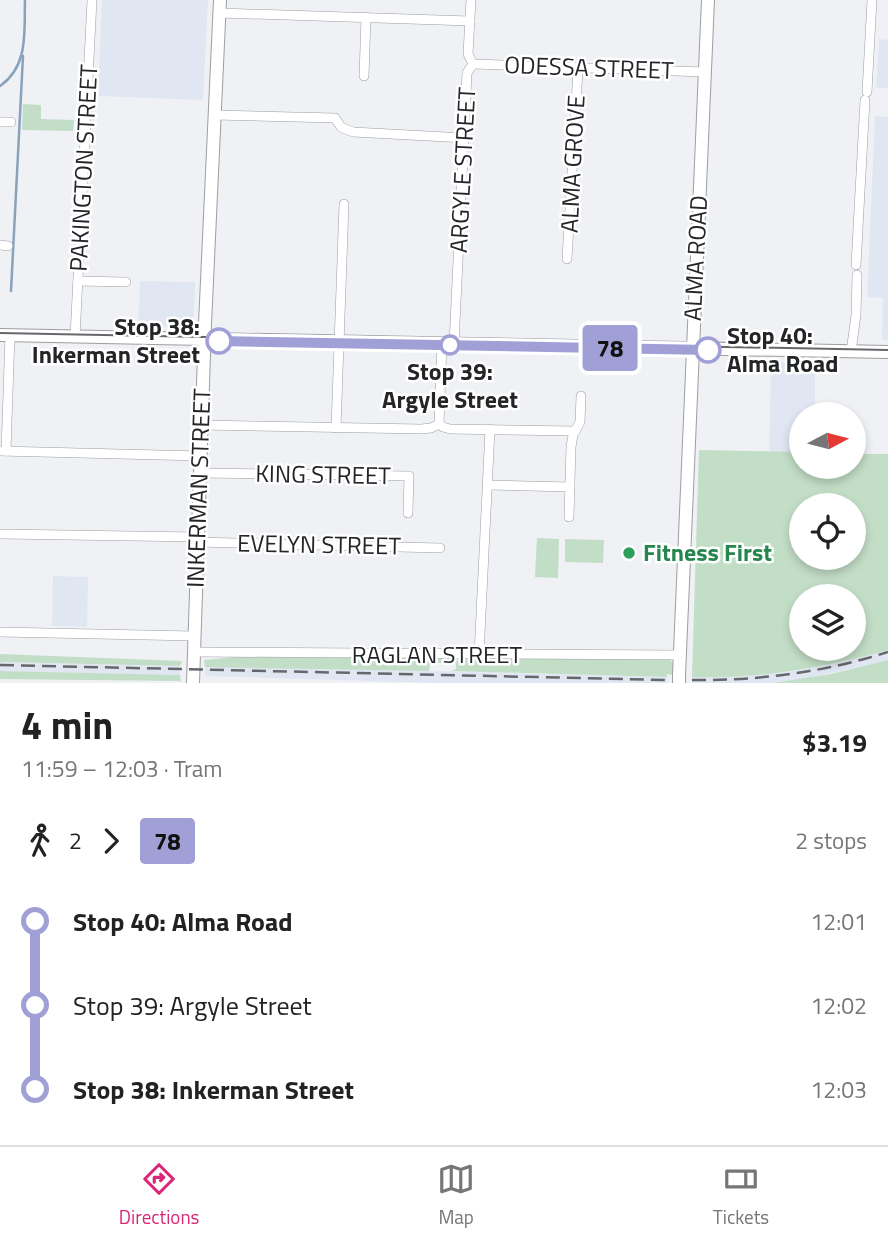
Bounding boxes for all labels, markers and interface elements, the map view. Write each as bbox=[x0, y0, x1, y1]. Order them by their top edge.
street label: ODESSA STREET bbox=[504, 46, 675, 88]
street label: PAKINGTON STREET bbox=[60, 63, 106, 272]
street label: ARGYLE STREET bbox=[440, 86, 484, 254]
street label: ALMA GROVE bbox=[550, 94, 594, 234]
street label: ALMA ROAD bbox=[674, 194, 716, 322]
place label: Stop 38: Inkerman Street bbox=[32, 308, 200, 372]
place label: Stop 40: Alma Road bbox=[727, 317, 839, 381]
line badge: 78 bbox=[578, 325, 642, 371]
marker: Stop 38: Inkerman Street bbox=[206, 328, 232, 354]
text: 78 bbox=[597, 330, 623, 366]
marker: Stop 39: Argyle Street bbox=[440, 335, 460, 355]
marker: Stop 40: Alma Road bbox=[695, 337, 721, 363]
place label: Stop 39: Argyle Street bbox=[382, 353, 518, 417]
street label: INKERMAN STREET bbox=[177, 387, 219, 588]
north arrow bbox=[789, 402, 866, 480]
map controls bbox=[789, 402, 866, 661]
street label: KING STREET bbox=[255, 455, 391, 493]
button: locate bbox=[789, 493, 866, 570]
street label: EVELYN STREET bbox=[237, 525, 402, 563]
place label: Fitness First bbox=[643, 534, 772, 570]
marker: Fitness First bbox=[621, 545, 637, 561]
button: layers bbox=[789, 584, 866, 661]
street label: RAGLAN STREET bbox=[352, 636, 523, 672]
text: 4 min bbox=[21, 696, 113, 754]
text: $3.19 bbox=[802, 723, 867, 762]
text: 11:59 – 12:03 · Tram bbox=[21, 751, 223, 786]
icon: walk bbox=[21, 822, 59, 860]
icon: forward bbox=[92, 822, 130, 860]
text: 2 bbox=[69, 823, 82, 858]
text: 78 bbox=[154, 823, 181, 859]
text: 2 stops bbox=[795, 823, 867, 858]
text: Stop 40: Alma Road bbox=[73, 902, 292, 941]
text: 12:01 bbox=[810, 904, 867, 939]
text: Stop 39: Argyle Street bbox=[73, 986, 312, 1025]
text: 12:02 bbox=[810, 988, 867, 1023]
text: Stop 38: Inkerman Street bbox=[73, 1070, 354, 1109]
text: 12:03 bbox=[810, 1072, 867, 1107]
tab: Directions bbox=[119, 1160, 199, 1231]
tab: Map bbox=[437, 1160, 475, 1231]
tab: Tickets bbox=[713, 1160, 769, 1231]

